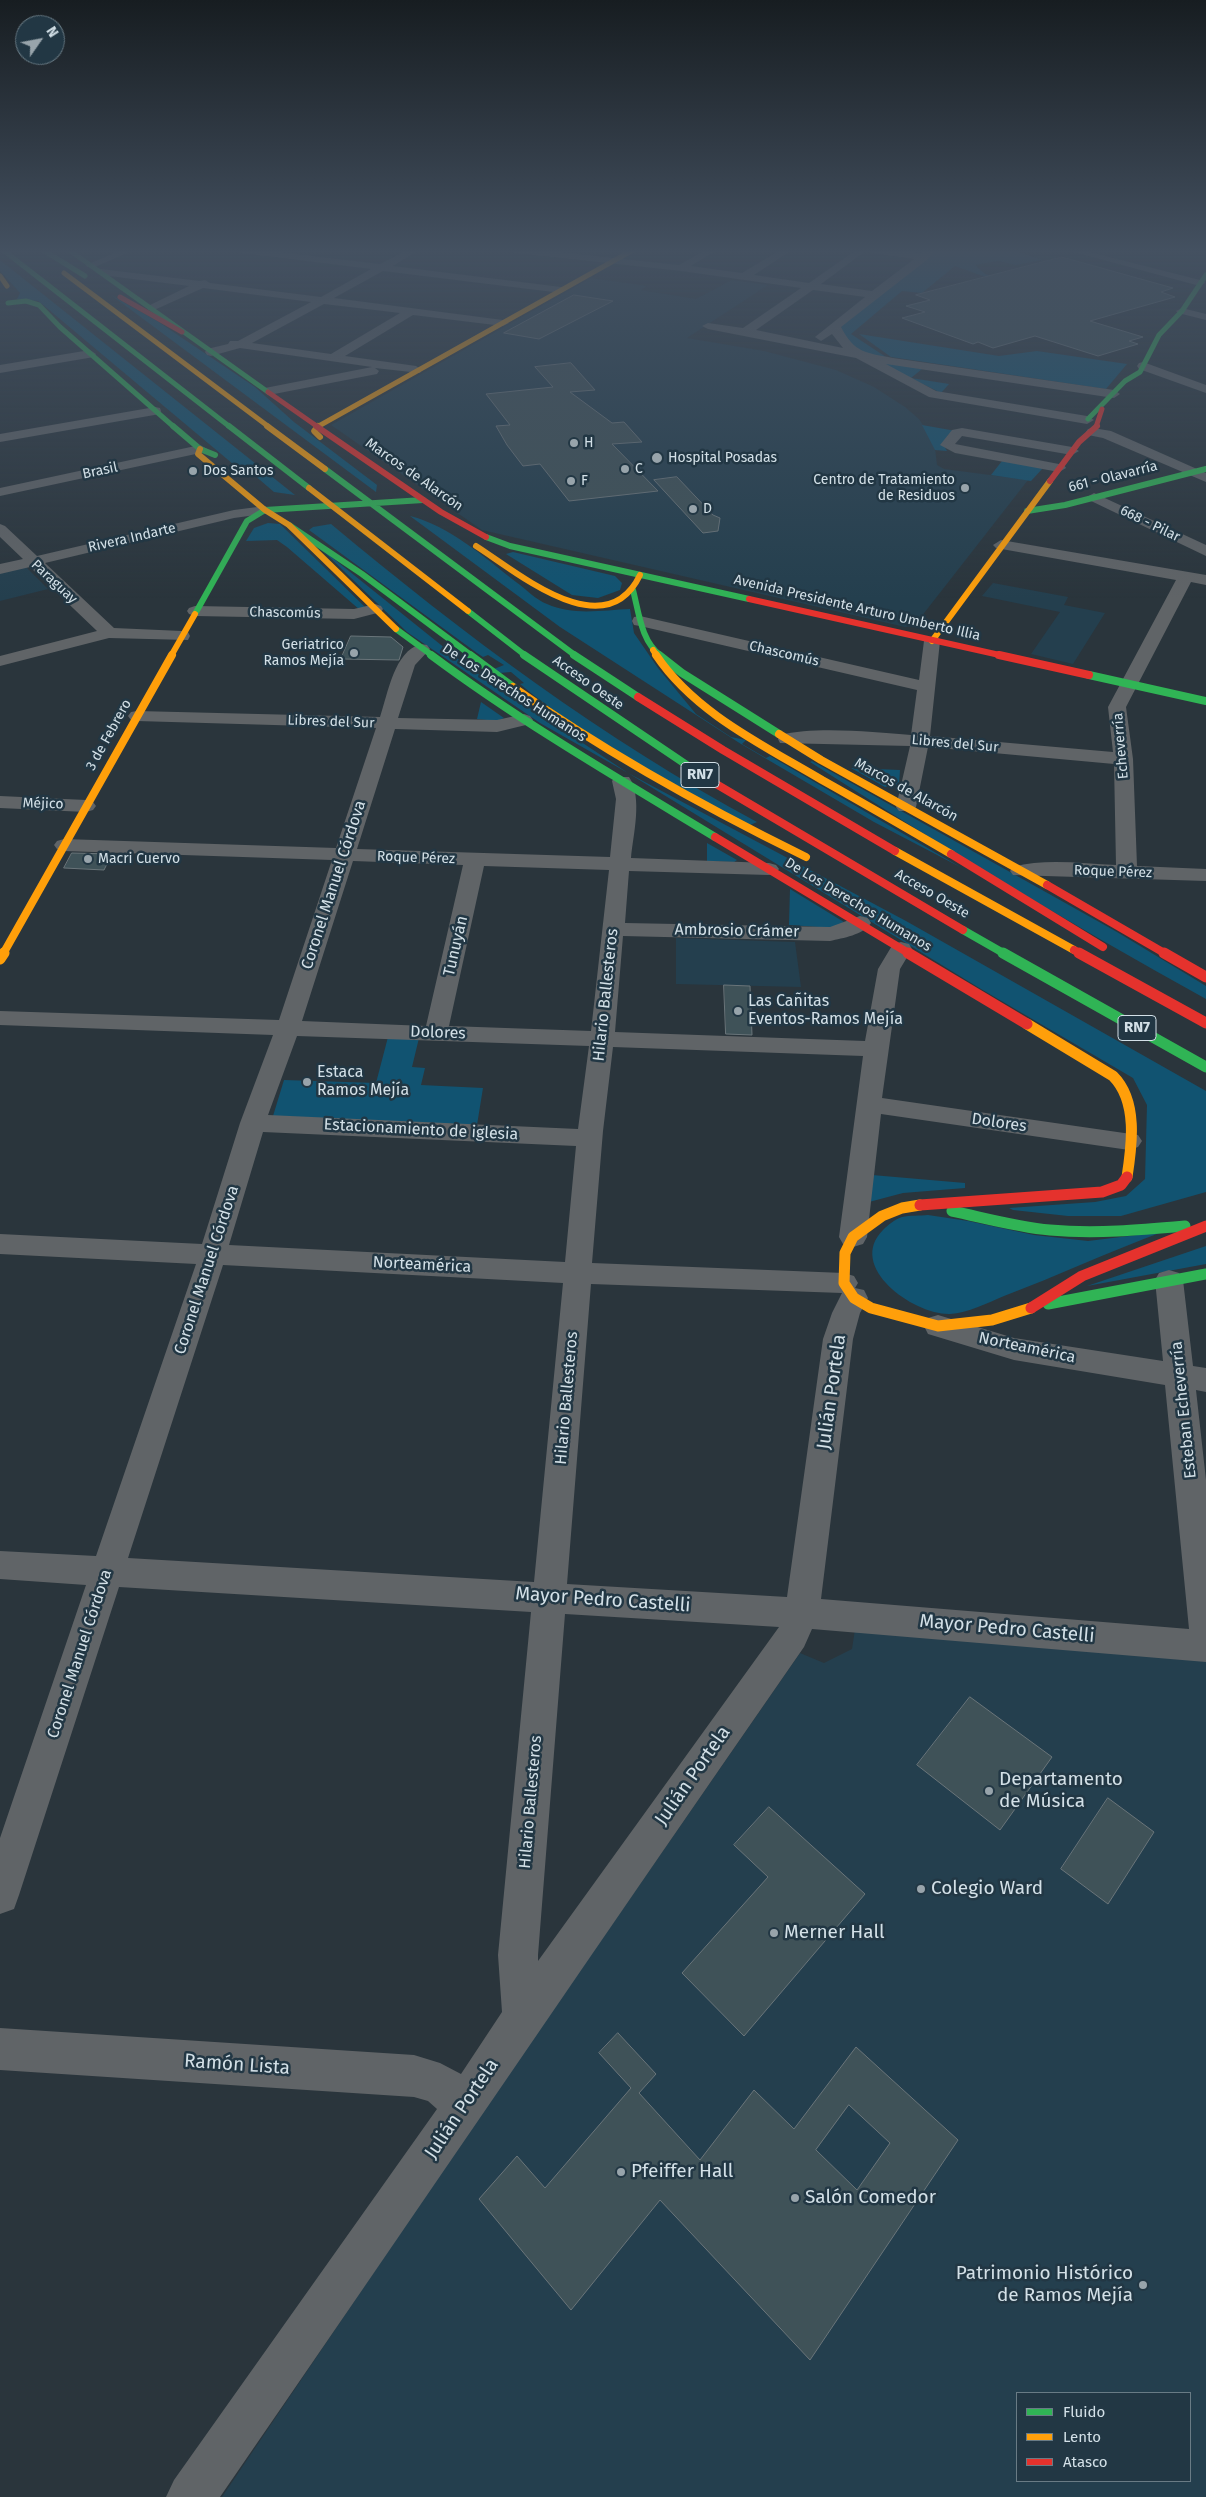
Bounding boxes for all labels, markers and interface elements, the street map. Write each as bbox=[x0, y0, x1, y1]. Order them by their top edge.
north arrow bbox=[15, 15, 65, 65]
text: N bbox=[42, 24, 62, 41]
street label: Marcos de Alarcón bbox=[362, 435, 466, 515]
place label: H bbox=[584, 435, 594, 451]
marker: H bbox=[568, 437, 580, 449]
place label: Hospital Posadas bbox=[668, 450, 777, 466]
marker: Hospital Posadas bbox=[650, 451, 664, 465]
street label: 661 - Olavarría bbox=[1067, 458, 1159, 496]
street label: Brasil bbox=[81, 459, 119, 483]
place label: C bbox=[635, 461, 643, 477]
place label: Dos Santos bbox=[203, 463, 273, 479]
marker: C bbox=[619, 463, 631, 475]
marker: Dos Santos bbox=[187, 465, 199, 477]
place label: Centro de Tratamiento de Residuos bbox=[813, 472, 955, 504]
place label: F bbox=[581, 473, 588, 489]
marker: F bbox=[565, 475, 577, 487]
marker: Centro de Tratamiento de Residuos bbox=[959, 482, 971, 494]
place label: D bbox=[703, 501, 712, 517]
street label: 668 - Pilar bbox=[1117, 502, 1183, 546]
marker: D bbox=[687, 503, 699, 515]
street label: Rivera Indarte bbox=[87, 520, 177, 556]
street label: Paraguay bbox=[27, 556, 81, 608]
street label: Avenida Presidente Arturo Umberto Illia bbox=[732, 571, 982, 645]
street label: Chascomús bbox=[249, 604, 321, 622]
place label: Geriatrico Ramos Mejía bbox=[263, 637, 344, 670]
street label: Chascomús bbox=[747, 638, 821, 670]
street label: De Los Derechos Humanos bbox=[439, 640, 589, 746]
marker: Geriatrico Ramos Mejía bbox=[348, 647, 360, 659]
street label: Acceso Oeste bbox=[549, 652, 627, 714]
street label: 3 de Febrero bbox=[83, 697, 135, 773]
street label: Libres del Sur bbox=[287, 712, 375, 732]
street label: Echeverría bbox=[1110, 712, 1132, 780]
street label: Libres del Sur bbox=[911, 732, 999, 756]
street label: Marcos de Alarcón bbox=[851, 755, 961, 825]
road number: RN7 bbox=[681, 762, 719, 788]
street label: Méjico bbox=[22, 795, 64, 813]
street label: Coronel Manuel Córdova bbox=[298, 798, 370, 972]
street label: Roque Pérez bbox=[377, 848, 455, 868]
place label: Macri Cuervo bbox=[98, 851, 180, 867]
marker: Macri Cuervo bbox=[82, 853, 94, 865]
street label: De Los Derechos Humanos bbox=[782, 854, 934, 956]
street label: Roque Pérez bbox=[1074, 862, 1152, 882]
street label: Acceso Oeste bbox=[892, 866, 972, 922]
street label: Tunuyán bbox=[440, 914, 472, 978]
street label: Ambrosio Crámer bbox=[675, 920, 799, 942]
street label: Hilario Ballesteros bbox=[589, 928, 623, 1062]
place label: Las Cañitas Eventos-Ramos Mejía bbox=[748, 992, 903, 1030]
marker: Las Cañitas Eventos-Ramos Mejía bbox=[732, 1005, 744, 1017]
road number: RN7 bbox=[1118, 1016, 1156, 1040]
street label: Dolores bbox=[410, 1022, 466, 1044]
place label: Estaca Ramos Mejía bbox=[317, 1063, 409, 1101]
marker: Estaca Ramos Mejía bbox=[301, 1076, 313, 1088]
street label: Dolores bbox=[970, 1110, 1028, 1136]
street label: Estacionamiento de iglesia bbox=[323, 1115, 519, 1145]
street label: Coronel Manuel Córdova bbox=[171, 1183, 243, 1357]
street label: Norteamérica bbox=[372, 1253, 472, 1277]
street label: Norteamérica bbox=[977, 1328, 1077, 1368]
street label: Hilario Ballesteros bbox=[552, 1331, 582, 1465]
street label: Julián Portela bbox=[813, 1333, 851, 1451]
street label: Esteban Echeverría bbox=[1167, 1340, 1201, 1480]
street label: Coronel Manuel Córdova bbox=[44, 1567, 116, 1741]
street label: Mayor Pedro Castelli bbox=[515, 1583, 691, 1617]
street label: Mayor Pedro Castelli bbox=[919, 1610, 1095, 1648]
street label: Julián Portela bbox=[650, 1722, 736, 1830]
street label: Hilario Ballesteros bbox=[516, 1735, 546, 1869]
place label: Departamento de Música bbox=[999, 1769, 1123, 1813]
marker: Departamento de Música bbox=[983, 1785, 995, 1797]
place label: Colegio Ward bbox=[931, 1878, 1043, 1900]
marker: Colegio Ward bbox=[915, 1883, 927, 1895]
place label: Merner Hall bbox=[784, 1922, 885, 1944]
marker: Merner Hall bbox=[768, 1927, 780, 1939]
street label: Ramón Lista bbox=[183, 2050, 291, 2080]
street label: Julián Portela bbox=[420, 2055, 504, 2163]
place label: Pfeiffer Hall bbox=[631, 2161, 733, 2183]
marker: Pfeiffer Hall bbox=[615, 2166, 627, 2178]
place label: Salón Comedor bbox=[805, 2187, 936, 2209]
marker: Salón Comedor bbox=[789, 2192, 801, 2204]
place label: Patrimonio Histórico de Ramos Mejía bbox=[956, 2263, 1133, 2307]
marker: Patrimonio Histórico de Ramos Mejía bbox=[1137, 2279, 1149, 2291]
legend bbox=[1016, 2392, 1191, 2482]
text: Fluido bbox=[1063, 2403, 1105, 2421]
text: Lento bbox=[1063, 2428, 1101, 2446]
text: Atasco bbox=[1063, 2453, 1108, 2471]

